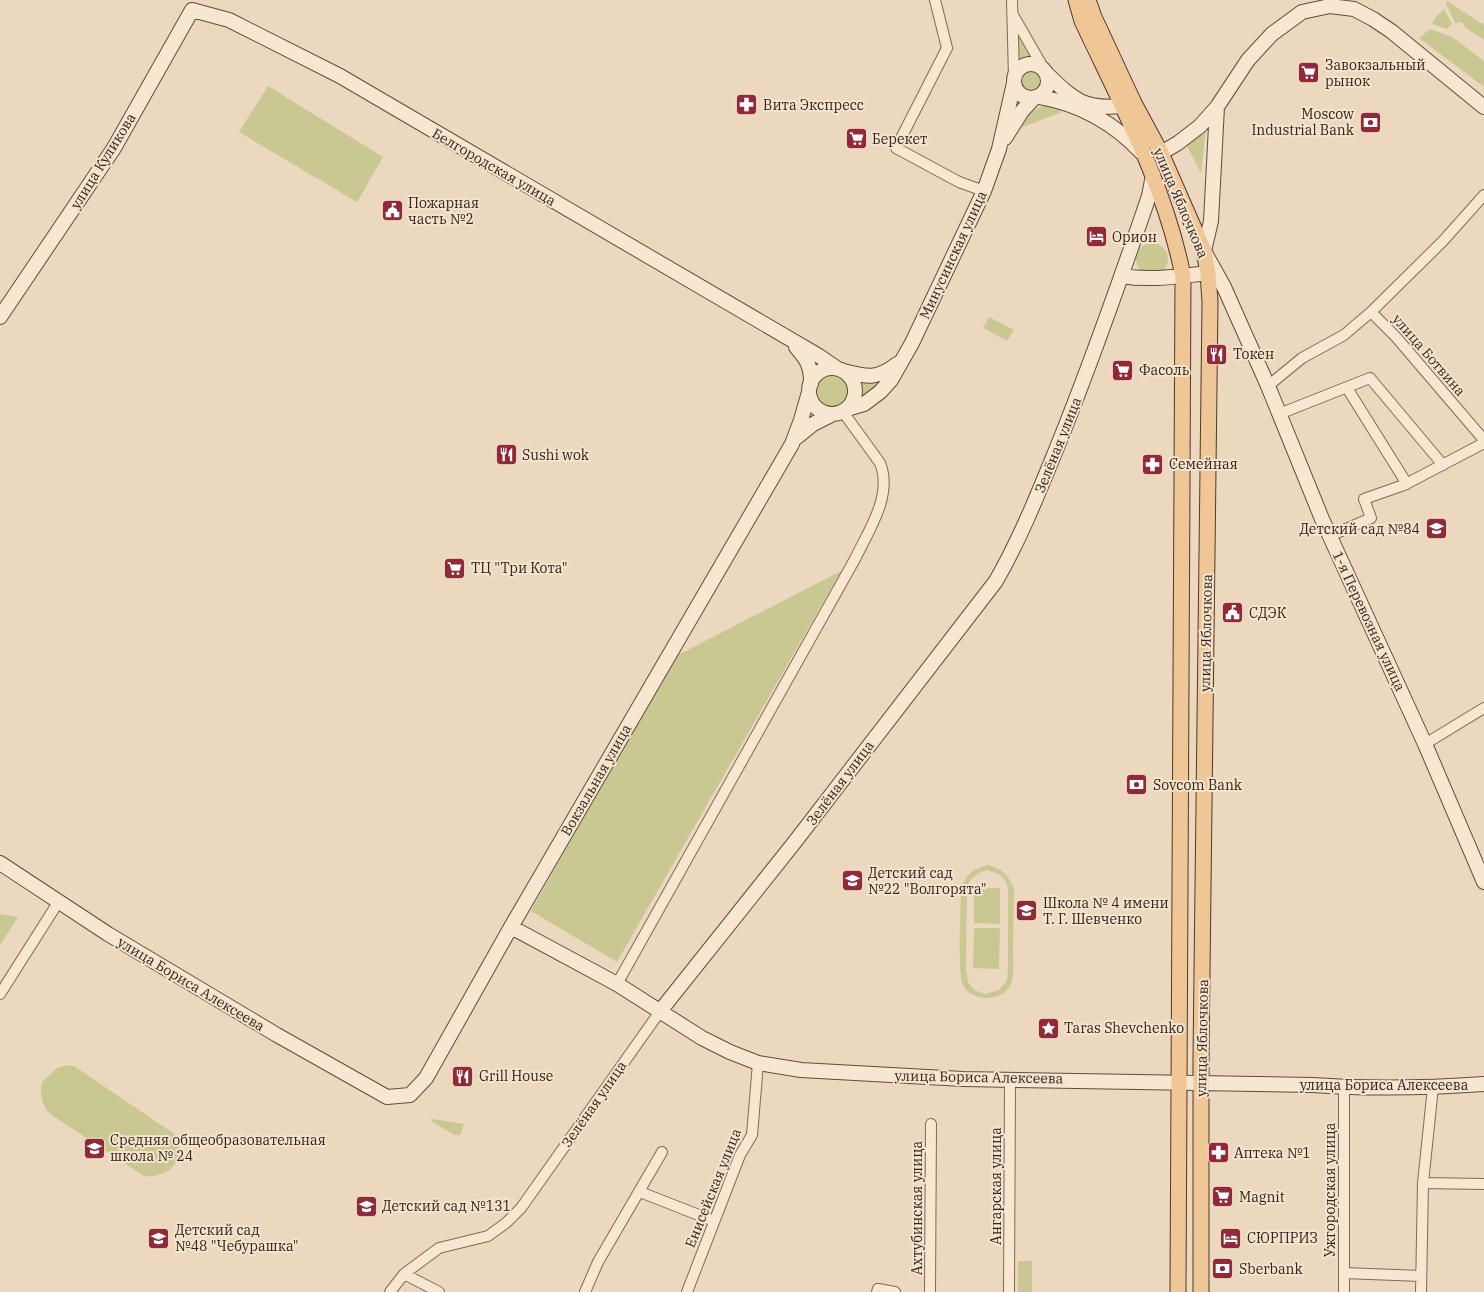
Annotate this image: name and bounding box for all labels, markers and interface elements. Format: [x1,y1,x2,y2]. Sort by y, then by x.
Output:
place label: Завокзальный рынок [1325,56,1426,90]
supermarket icon: Завокзальный рынок [1297,61,1321,85]
pharmacy icon: Вита Экспресс [735,93,759,117]
place label: Вита Экспресс [763,96,864,114]
place label: Moscow Industrial Bank [1252,105,1355,139]
street label: улица Куликова [66,109,140,212]
bank icon: Moscow Industrial Bank [1358,110,1382,134]
street label: Белгородская улица [429,124,559,210]
supermarket icon: Берекет [844,127,868,151]
place label: Берекет [872,130,927,148]
street label: улица Яблочкова [1150,145,1212,261]
street label: Минусинская улица [915,188,991,322]
place label: Пожарная часть №2 [408,194,479,228]
public building icon: Пожарная часть №2 [380,199,404,223]
hotel icon: Орион [1084,225,1108,249]
place label: Орион [1112,228,1157,246]
street label: улица Ботвина [1389,310,1470,400]
restaurant icon: Токен [1205,342,1229,366]
place label: Токен [1233,345,1274,363]
supermarket icon: Фасоль [1111,358,1135,382]
place label: Фасоль [1139,361,1190,379]
street label: Зелёная улица [1031,394,1086,495]
restaurant icon: Sushi wok [494,443,518,467]
place label: Sushi wok [522,446,590,464]
pharmacy icon: Семейная [1141,452,1165,476]
place label: Семейная [1169,455,1238,473]
school or university icon: Детский сад №84 [1424,517,1448,541]
place label: Детский сад №84 [1299,520,1420,538]
street label: 1-я Перевозная улица [1329,548,1410,694]
supermarket icon: ТЦ "Три Кота" [443,556,467,580]
place label: ТЦ "Три Кота" [471,559,568,577]
street label: улица Яблочкова [1196,573,1216,692]
public building icon: СДЭК [1221,601,1245,625]
place label: СДЭК [1249,604,1287,622]
street label: Вокзальная улица [557,721,635,839]
street label: Зелёная улица [802,737,878,829]
bank icon: Sovcom Bank [1125,773,1149,797]
place label: Sovcom Bank [1153,776,1243,794]
place label: Детский сад №22 "Волгорята" [868,864,987,898]
school or university icon: Детский сад №22 "Волгорята" [840,869,864,893]
place label: Школа № 4 имени Т. Г. Шевченко [1043,894,1169,928]
school or university icon: Школа № 4 имени Т. Г. Шевченко [1015,899,1039,923]
street label: улица Бориса Алексеева [114,933,268,1035]
street label: улица Яблочкова [1192,978,1212,1097]
place icon: Taras Shevchenko [1036,1016,1060,1040]
place label: Taras Shevchenko [1064,1019,1184,1037]
street label: Зелёная улица [557,1057,631,1151]
restaurant icon: Grill House [451,1064,475,1088]
place label: Grill House [479,1067,553,1085]
street label: улица Бориса Алексеева [895,1067,1064,1087]
street label: улица Бориса Алексеева [1300,1076,1469,1094]
street label: Ужгородская улица [1321,1122,1339,1257]
street label: Енисейская улица [681,1125,745,1250]
street label: Ангарская улица [987,1127,1005,1245]
place label: Средняя общеобразовательная школа № 24 [110,1131,326,1165]
school or university icon: Средняя общеобразовательная школа № 24 [82,1136,106,1160]
street label: Ахтубинская улица [908,1141,926,1275]
pharmacy icon: Аптека №1 [1206,1141,1230,1165]
place label: Аптека №1 [1234,1144,1311,1162]
supermarket icon: Magnit [1211,1185,1235,1209]
place label: Magnit [1239,1188,1285,1206]
school or university icon: Детский сад №131 [354,1194,378,1218]
place label: Детский сад №131 [382,1197,511,1215]
place label: Детский сад №48 "Чебурашка" [175,1221,299,1255]
school or university icon: Детский сад №48 "Чебурашка" [147,1226,171,1250]
hotel icon: СЮРПРИЗ [1219,1226,1243,1250]
place label: СЮРПРИЗ [1247,1229,1318,1247]
bank icon: Sberbank [1211,1257,1235,1281]
place label: Sberbank [1239,1260,1304,1278]

